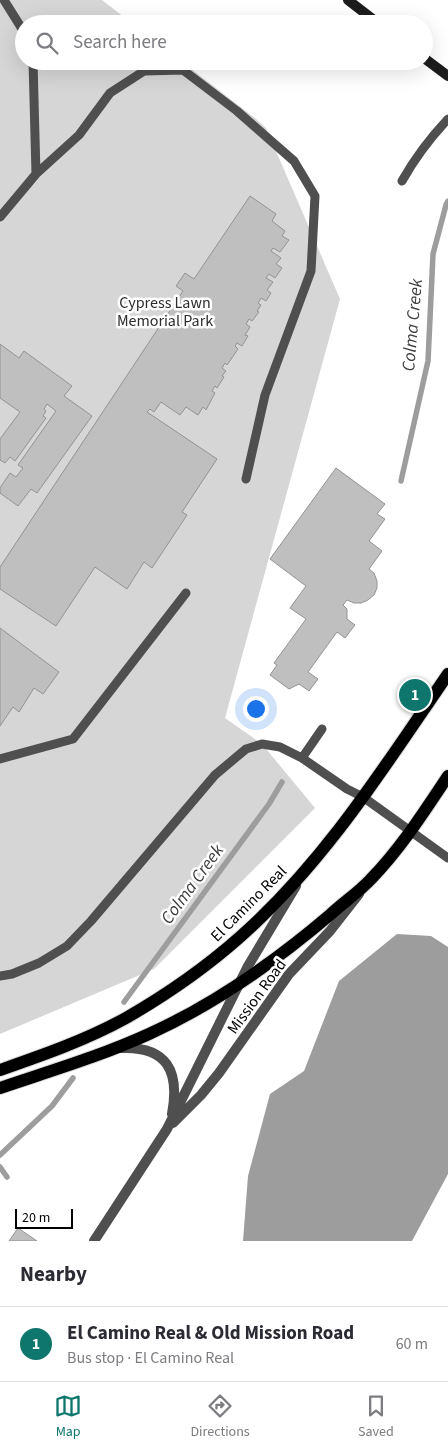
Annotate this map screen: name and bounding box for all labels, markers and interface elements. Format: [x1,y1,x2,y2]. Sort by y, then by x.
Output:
search box [15,15,433,70]
icon: search [33,29,61,57]
text: Search here [73,29,167,56]
water label: Colma Creek [396,277,429,372]
park label: Cypress Lawn Memorial Park [117,292,213,332]
pin: 1 [399,676,431,714]
your location [243,696,269,722]
water label: Colma Creek [155,839,230,929]
street label: El Camino Real [206,861,292,947]
street label: Mission Road [222,955,292,1039]
scale bar [15,1206,72,1229]
text: 20 m [22,1208,50,1228]
text: Nearby [20,1259,87,1289]
text: El Camino Real & Old Mission Road [67,1320,354,1347]
text: 1 [32,1333,40,1355]
text: 60 m [396,1333,428,1355]
text: Bus stop · El Camino Real [67,1347,234,1369]
tab: Map [54,1392,82,1442]
tab: Directions [190,1392,250,1442]
tab: Saved [358,1392,394,1442]

